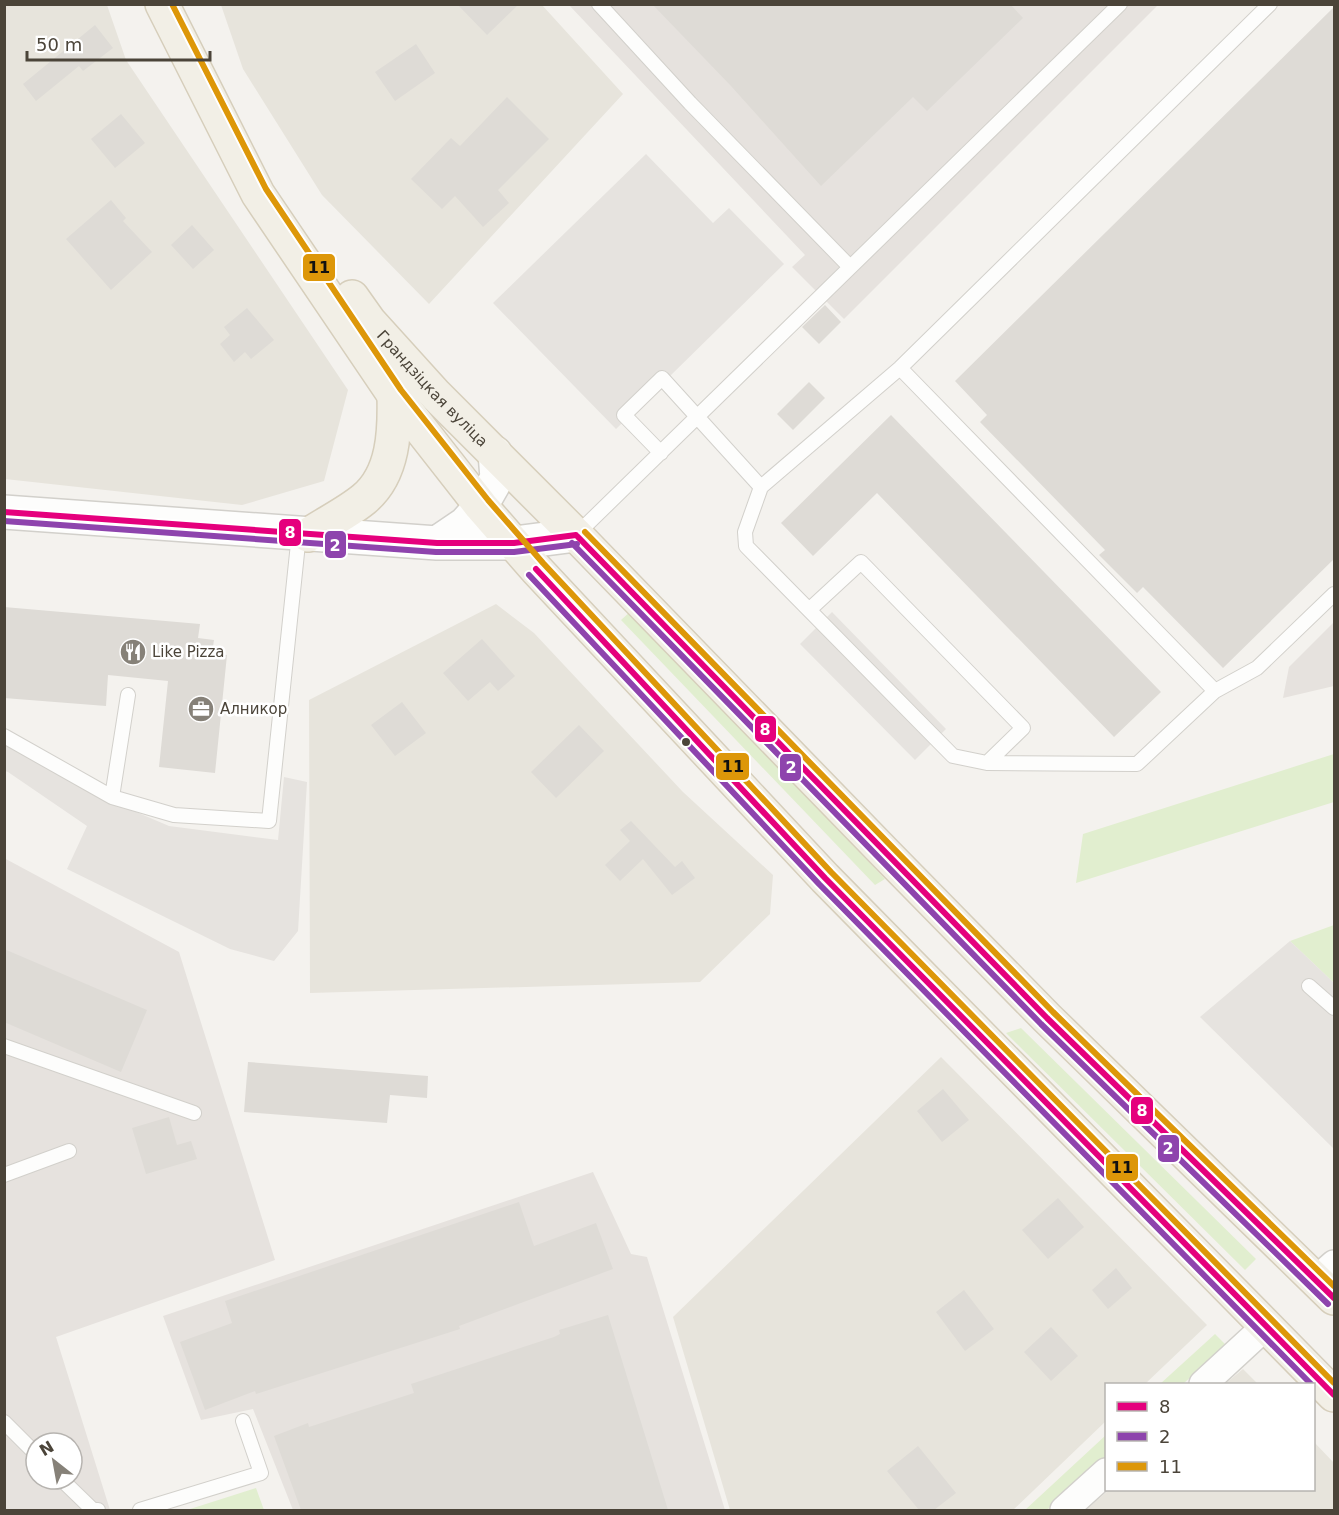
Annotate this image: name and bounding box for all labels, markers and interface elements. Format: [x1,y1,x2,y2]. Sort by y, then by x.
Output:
scale bar [27,24,210,62]
text: 50 m [36,34,82,55]
line badge: 11 [302,253,336,282]
text: 11 [308,258,330,277]
street label: Грандзіцкая вуліца [373,327,492,451]
line badge: 8 [278,518,302,547]
text: 8 [284,523,296,542]
line badge: 2 [324,530,347,559]
text: 2 [329,536,341,555]
restaurant icon: Like Pizza [118,637,148,667]
place label: Like Pizza [152,643,225,661]
office icon: Алникор [186,694,216,724]
place label: Алникор [220,700,287,718]
line badge: 8 [754,715,777,743]
text: 8 [759,720,771,739]
unlabelled marker [680,736,692,748]
line badge: 11 [715,752,750,781]
line badge: 2 [779,753,802,782]
text: 11 [722,757,744,776]
text: 2 [785,758,797,777]
line badge: 8 [1130,1096,1154,1125]
text: 8 [1136,1101,1148,1120]
line badge: 2 [1157,1134,1180,1163]
text: 2 [1162,1139,1174,1158]
line badge: 11 [1105,1153,1139,1182]
text: 11 [1111,1158,1133,1177]
legend [1105,1383,1315,1491]
text: 8 [1159,1396,1170,1417]
text: 2 [1159,1426,1170,1447]
north arrow [24,1431,84,1491]
text: N [36,1437,57,1460]
text: 11 [1159,1456,1182,1477]

